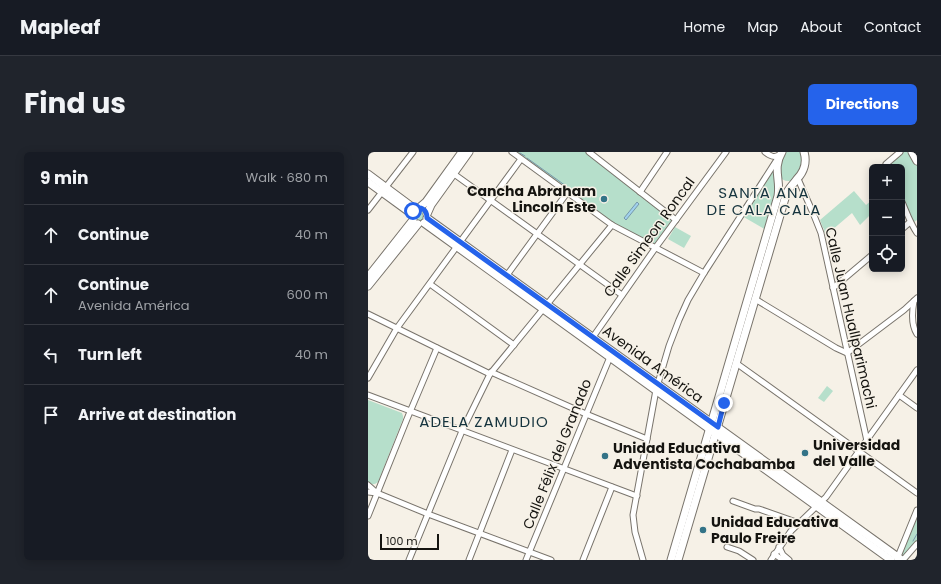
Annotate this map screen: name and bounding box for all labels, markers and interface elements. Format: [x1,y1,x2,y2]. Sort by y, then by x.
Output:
text: Mapleaf [20,14,100,41]
text: Home [683,17,725,37]
text: Map [747,17,778,37]
text: About [800,17,842,37]
text: Contact [864,17,921,37]
text: Find us [24,84,126,123]
button: Directions [808,84,917,125]
map controls [869,164,905,272]
button: + [869,164,905,200]
text: 9 min [40,166,89,190]
text: Walk · 680 m [245,168,328,187]
street label: Calle Simeon Roncal [599,173,699,301]
place label: Cancha Abraham Lincoln Este [467,181,596,217]
district label: SANTA ANA DE CALA CALA [707,182,821,220]
marker: Cancha Abraham Lincoln Este [599,194,609,204]
button: − [869,200,905,236]
route start [404,202,422,220]
icon: ahead [40,224,62,246]
text: Continue [78,224,149,245]
text: 40 m [295,225,328,244]
street label: Calle Juan Huallparimachi [820,225,882,411]
button: locate [869,236,905,272]
text: Continue [78,274,149,295]
icon: ahead [40,284,62,306]
text: 600 m [287,285,328,304]
text: Avenida América [78,296,190,315]
street label: Avenida América [598,321,708,407]
icon: left [40,344,62,366]
text: Turn left [78,344,142,365]
text: 40 m [295,345,328,364]
street label: Calle Félix del Granado [518,376,596,532]
route end [715,394,733,412]
icon: arrive [40,404,62,426]
text: Arrive at destination [78,404,236,425]
district label: ADELA ZAMUDIO [419,411,549,432]
place label: Universidad del Valle [813,435,900,471]
place label: Unidad Educativa Adventista Cochabamba [613,438,795,474]
marker: Universidad del Valle [800,448,810,458]
marker: Unidad Educativa Adventista Cochabamba [600,451,610,461]
place label: Unidad Educativa Paulo Freire [711,512,839,548]
marker: Unidad Educativa Paulo Freire [698,525,708,535]
scale bar [380,532,439,551]
text: 100 m [386,533,418,549]

